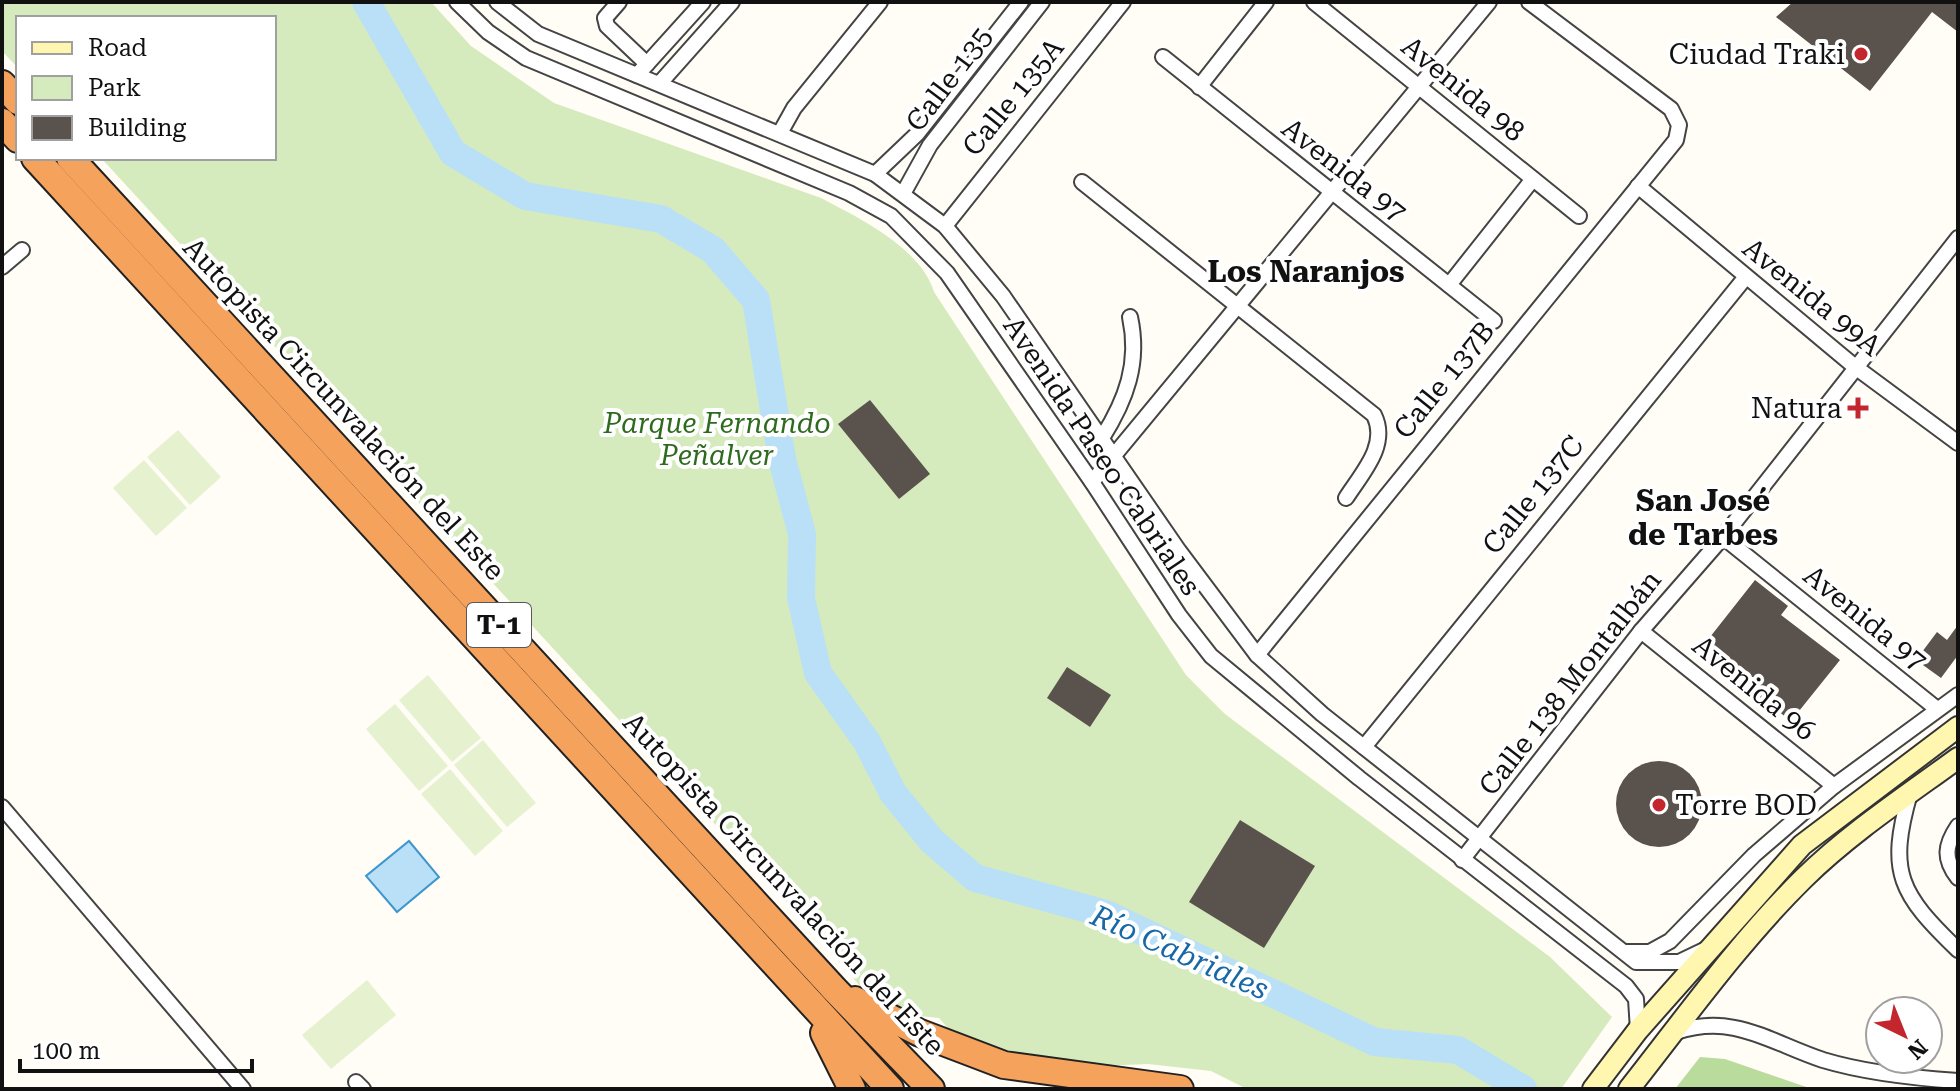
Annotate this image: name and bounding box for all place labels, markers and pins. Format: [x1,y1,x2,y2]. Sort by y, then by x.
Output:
place label: Ciudad Traki [1669,38,1845,71]
marker: Ciudad Traki [1852,45,1870,63]
place label: Natura [1751,392,1842,425]
marker: Natura [1849,399,1867,417]
place label: Torre BOD [1675,789,1817,822]
marker: Torre BOD [1650,796,1668,814]

